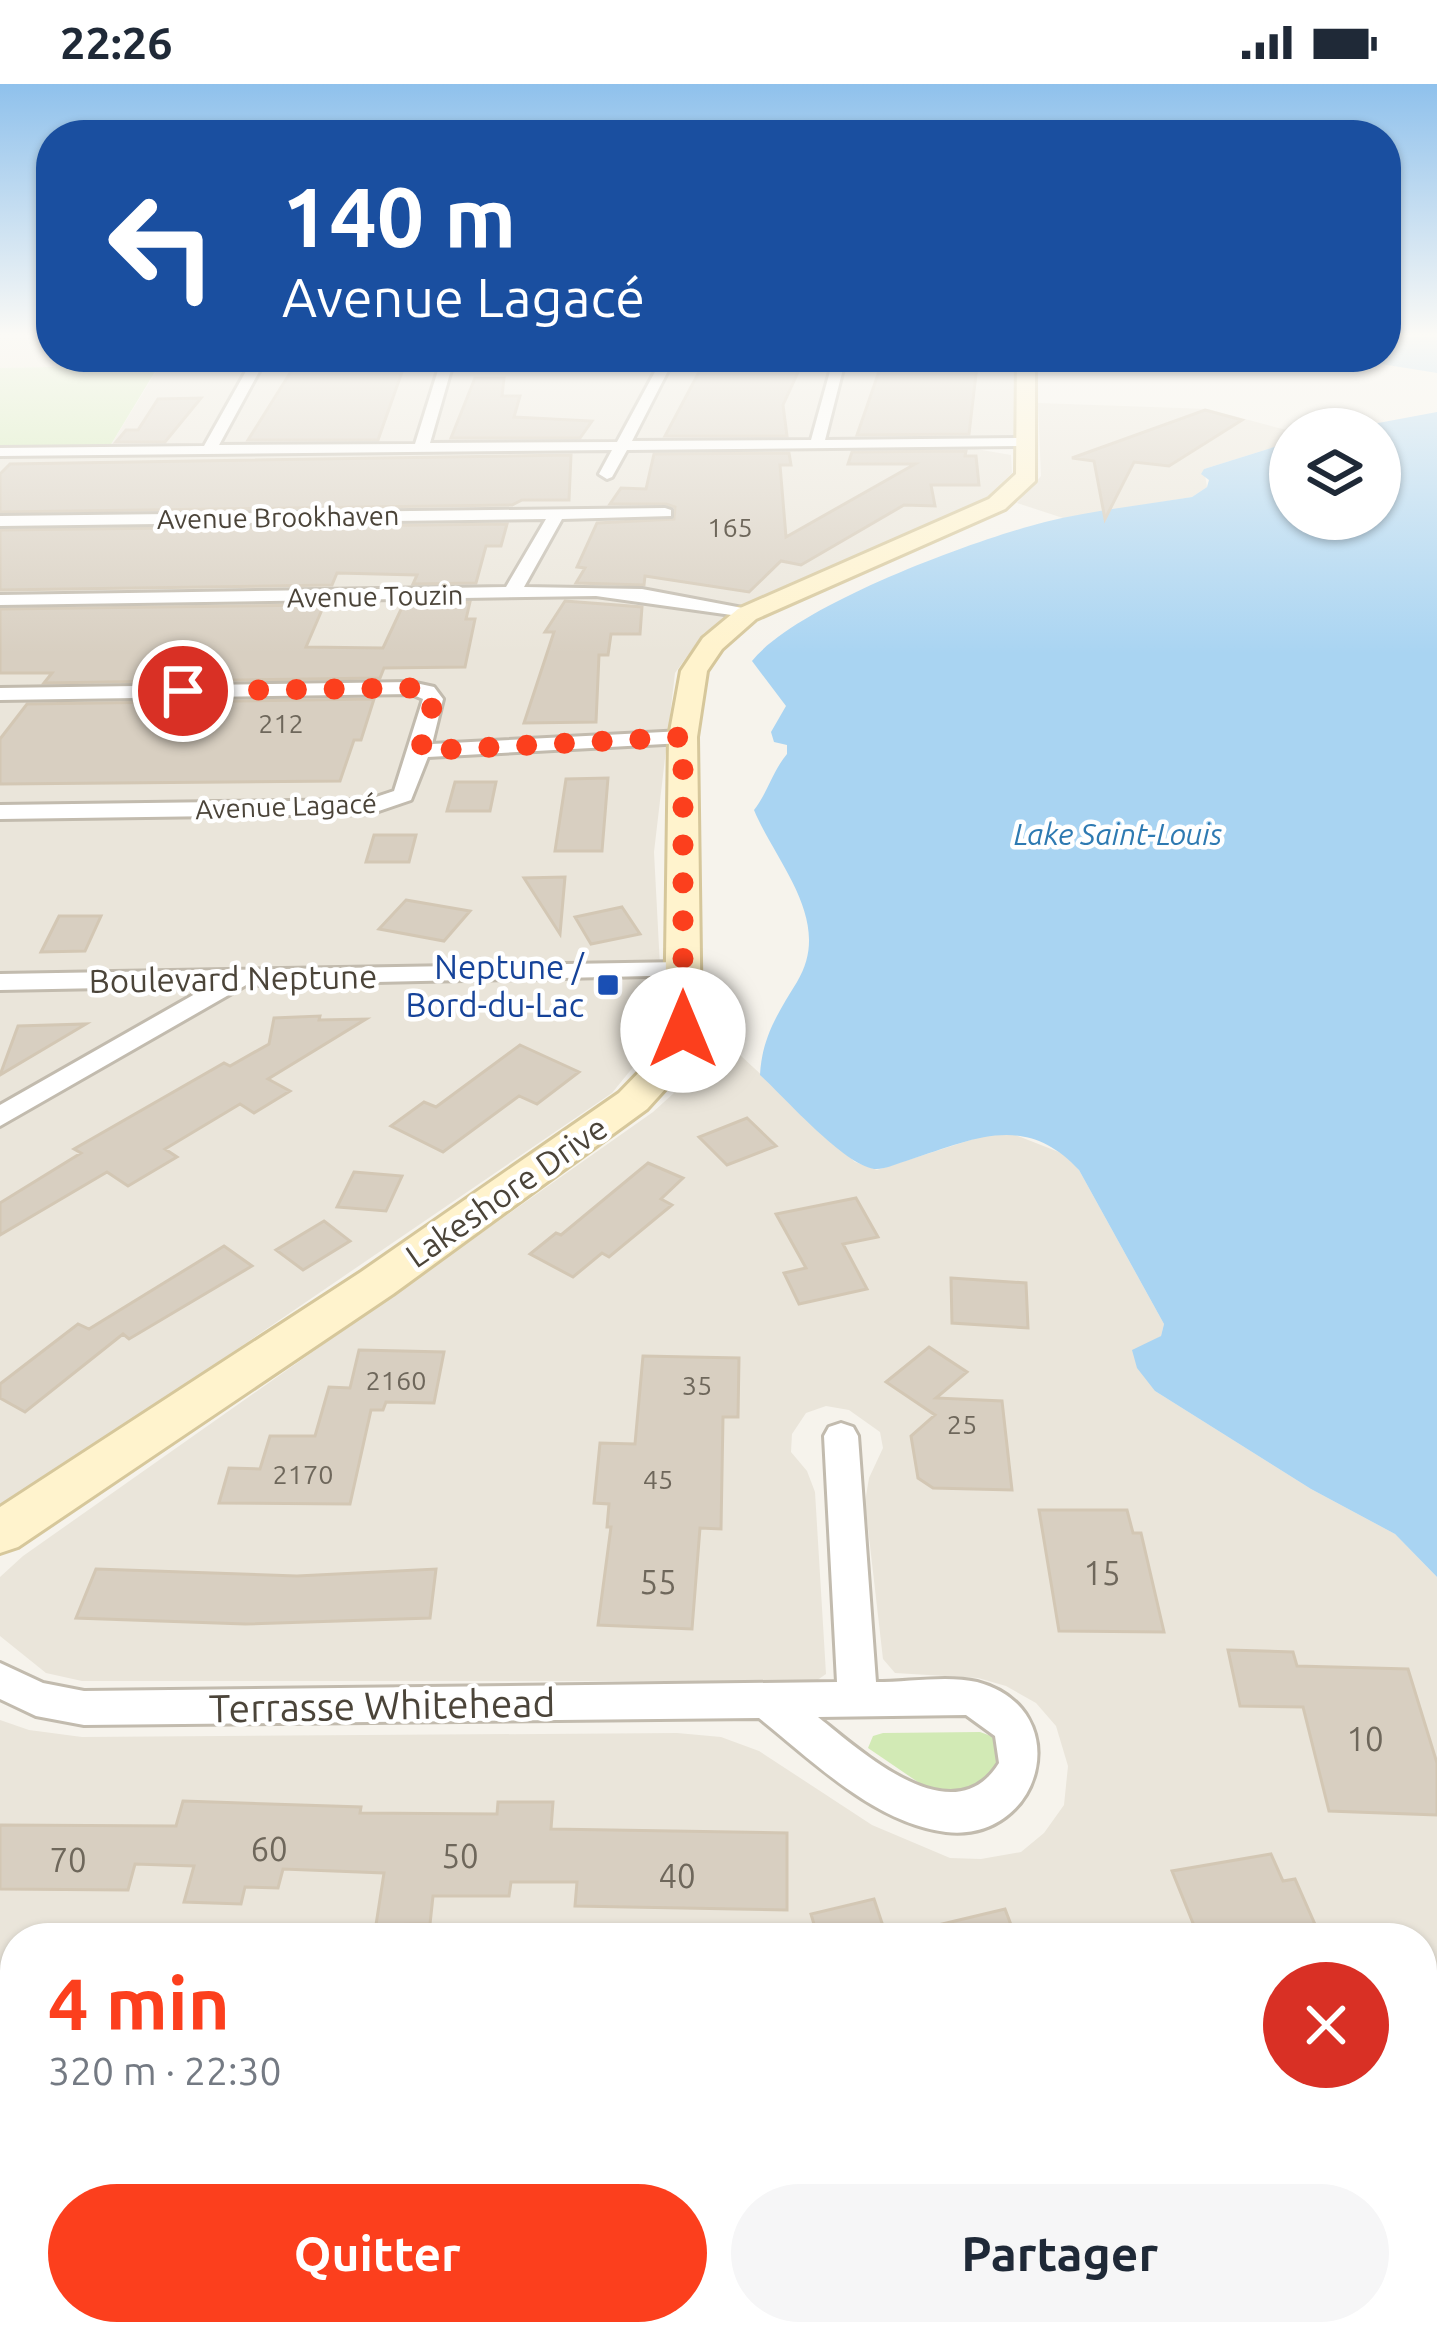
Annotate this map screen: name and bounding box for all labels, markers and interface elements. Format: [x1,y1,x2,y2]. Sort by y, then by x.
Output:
text: 22:26 [60,17,173,68]
icon: left [84,168,240,324]
text: 140 m [282,169,516,263]
text: Avenue Lagacé [282,267,645,327]
map controls [1269,408,1401,540]
button: layers [1269,408,1401,540]
street label: Avenue Brookhaven [157,500,399,534]
house number: 165 [707,512,753,542]
street label: Avenue Touzin [287,579,463,613]
pin [132,640,234,742]
icon: arrive [150,658,216,724]
house number: 212 [258,708,304,738]
street label: Avenue Lagacé [195,788,377,824]
water label: Lake Saint-Louis [1014,817,1223,851]
place label: Neptune / Bord-du-Lac [406,948,585,1023]
street label: Boulevard Neptune [89,957,377,999]
position arrow [620,967,746,1093]
marker: Neptune / Bord-du-Lac [595,972,621,998]
street label: Lakeshore Drive [398,1108,614,1274]
house number: 2160 [366,1365,426,1395]
house number: 35 [682,1370,712,1400]
house number: 25 [947,1409,977,1439]
house number: 2170 [273,1459,333,1489]
house number: 45 [643,1464,673,1494]
house number: 15 [1083,1554,1121,1591]
house number: 55 [639,1563,677,1600]
street label: Terrasse Whitehead [208,1680,556,1730]
house number: 10 [1346,1720,1384,1757]
house number: 60 [250,1830,288,1867]
house number: 50 [441,1837,479,1874]
house number: 70 [49,1841,87,1878]
house number: 40 [658,1857,696,1894]
button: close [1263,1962,1389,2088]
text: 4 min [48,1963,230,2044]
text: 320 m · 22:30 [48,2049,282,2092]
button: Quitter [48,2184,707,2322]
button: Partager [731,2184,1389,2322]

